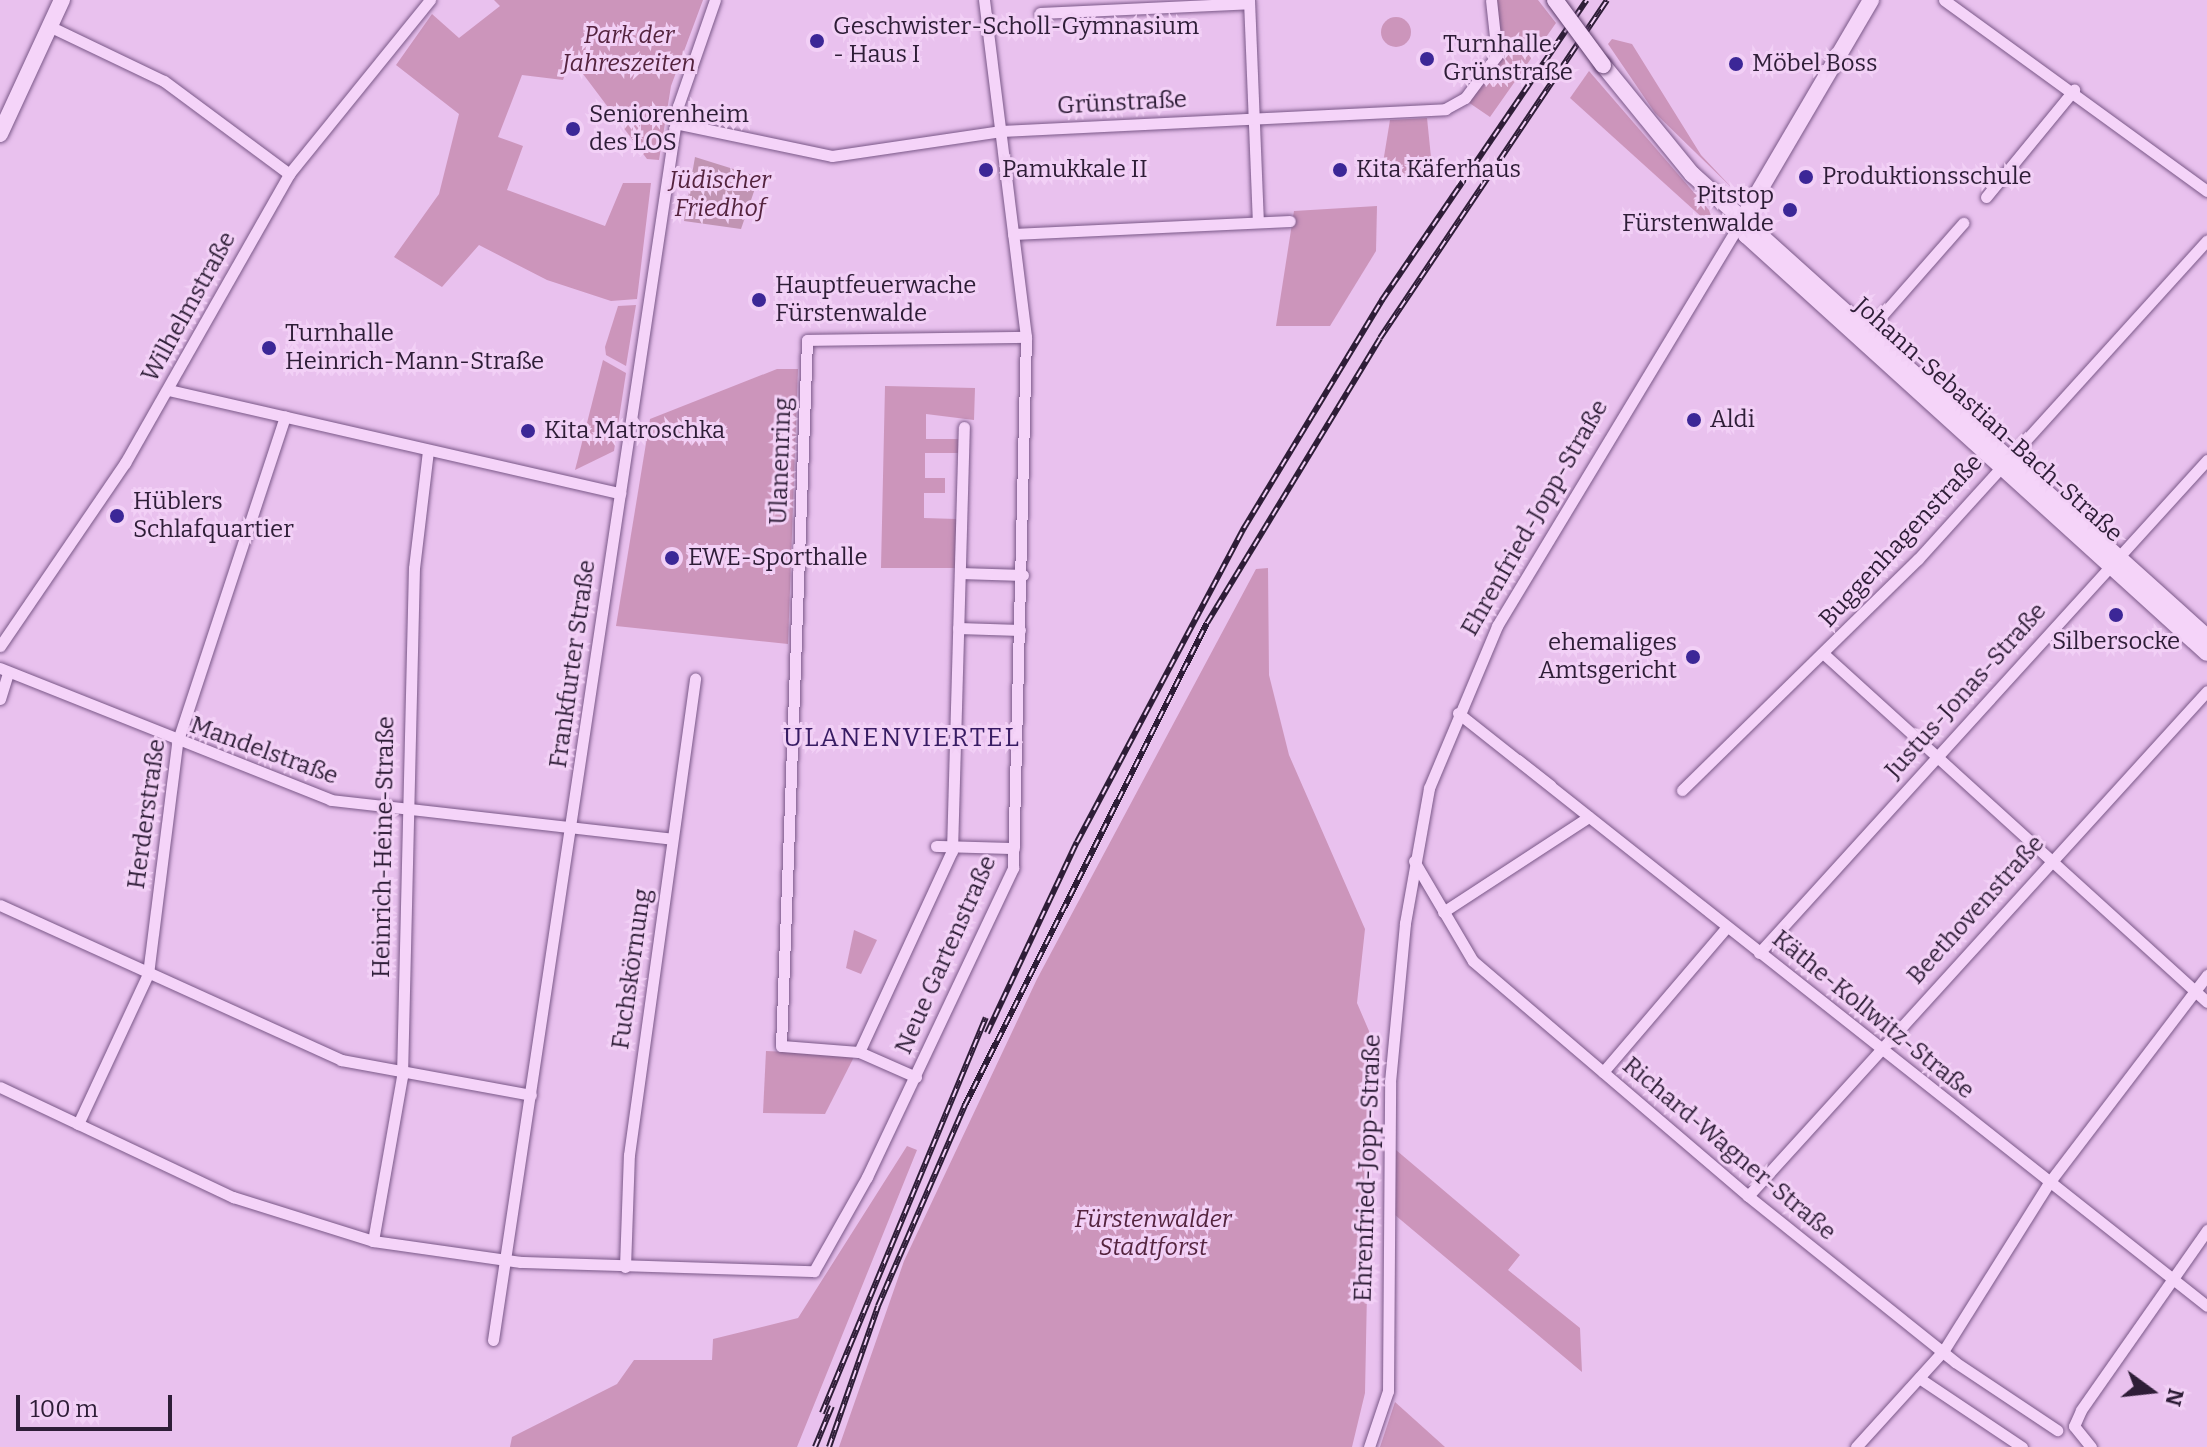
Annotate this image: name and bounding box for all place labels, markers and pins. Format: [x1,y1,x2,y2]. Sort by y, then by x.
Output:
place label: Geschwister-Scholl-Gymnasium - Haus I [833,13,1199,69]
place label: Turnhalle Grünstraße [1443,31,1573,87]
marker: Geschwister-Scholl-Gymnasium - Haus I [808,32,826,50]
marker: Turnhalle Grünstraße [1418,50,1436,68]
place label: Möbel Boss [1752,50,1877,78]
marker: Möbel Boss [1727,55,1745,73]
place label: Seniorenheim des LOS [589,101,749,157]
marker: Seniorenheim des LOS [564,120,582,138]
place label: Pamukkale II [1002,156,1148,184]
place label: Kita Käferhaus [1356,156,1521,184]
marker: Pamukkale II [977,161,995,179]
marker: Kita Käferhaus [1331,161,1349,179]
place label: Produktionsschule [1822,163,2032,191]
marker: Produktionsschule [1797,168,1815,186]
place label: Pitstop Fürstenwalde [1622,182,1774,238]
marker: Pitstop Fürstenwalde [1781,201,1799,219]
place label: Hauptfeuerwache Fürstenwalde [775,272,976,328]
marker: Hauptfeuerwache Fürstenwalde [750,291,768,309]
place label: Turnhalle Heinrich-Mann-Straße [285,320,544,376]
marker: Turnhalle Heinrich-Mann-Straße [260,339,278,357]
place label: Aldi [1710,406,1755,434]
marker: Aldi [1685,411,1703,429]
place label: Kita Matroschka [544,417,725,445]
marker: Kita Matroschka [519,422,537,440]
place label: Hüblers Schlafquartier [133,488,294,544]
marker: Hüblers Schlafquartier [108,507,126,525]
place label: EWE-Sporthalle [688,544,868,572]
marker: EWE-Sporthalle [663,549,681,567]
marker: Silbersocke [2107,606,2125,624]
place label: Silbersocke [2052,628,2180,656]
place label: ehemaliges Amtsgericht [1538,629,1677,685]
marker: ehemaliges Amtsgericht [1684,648,1702,666]

